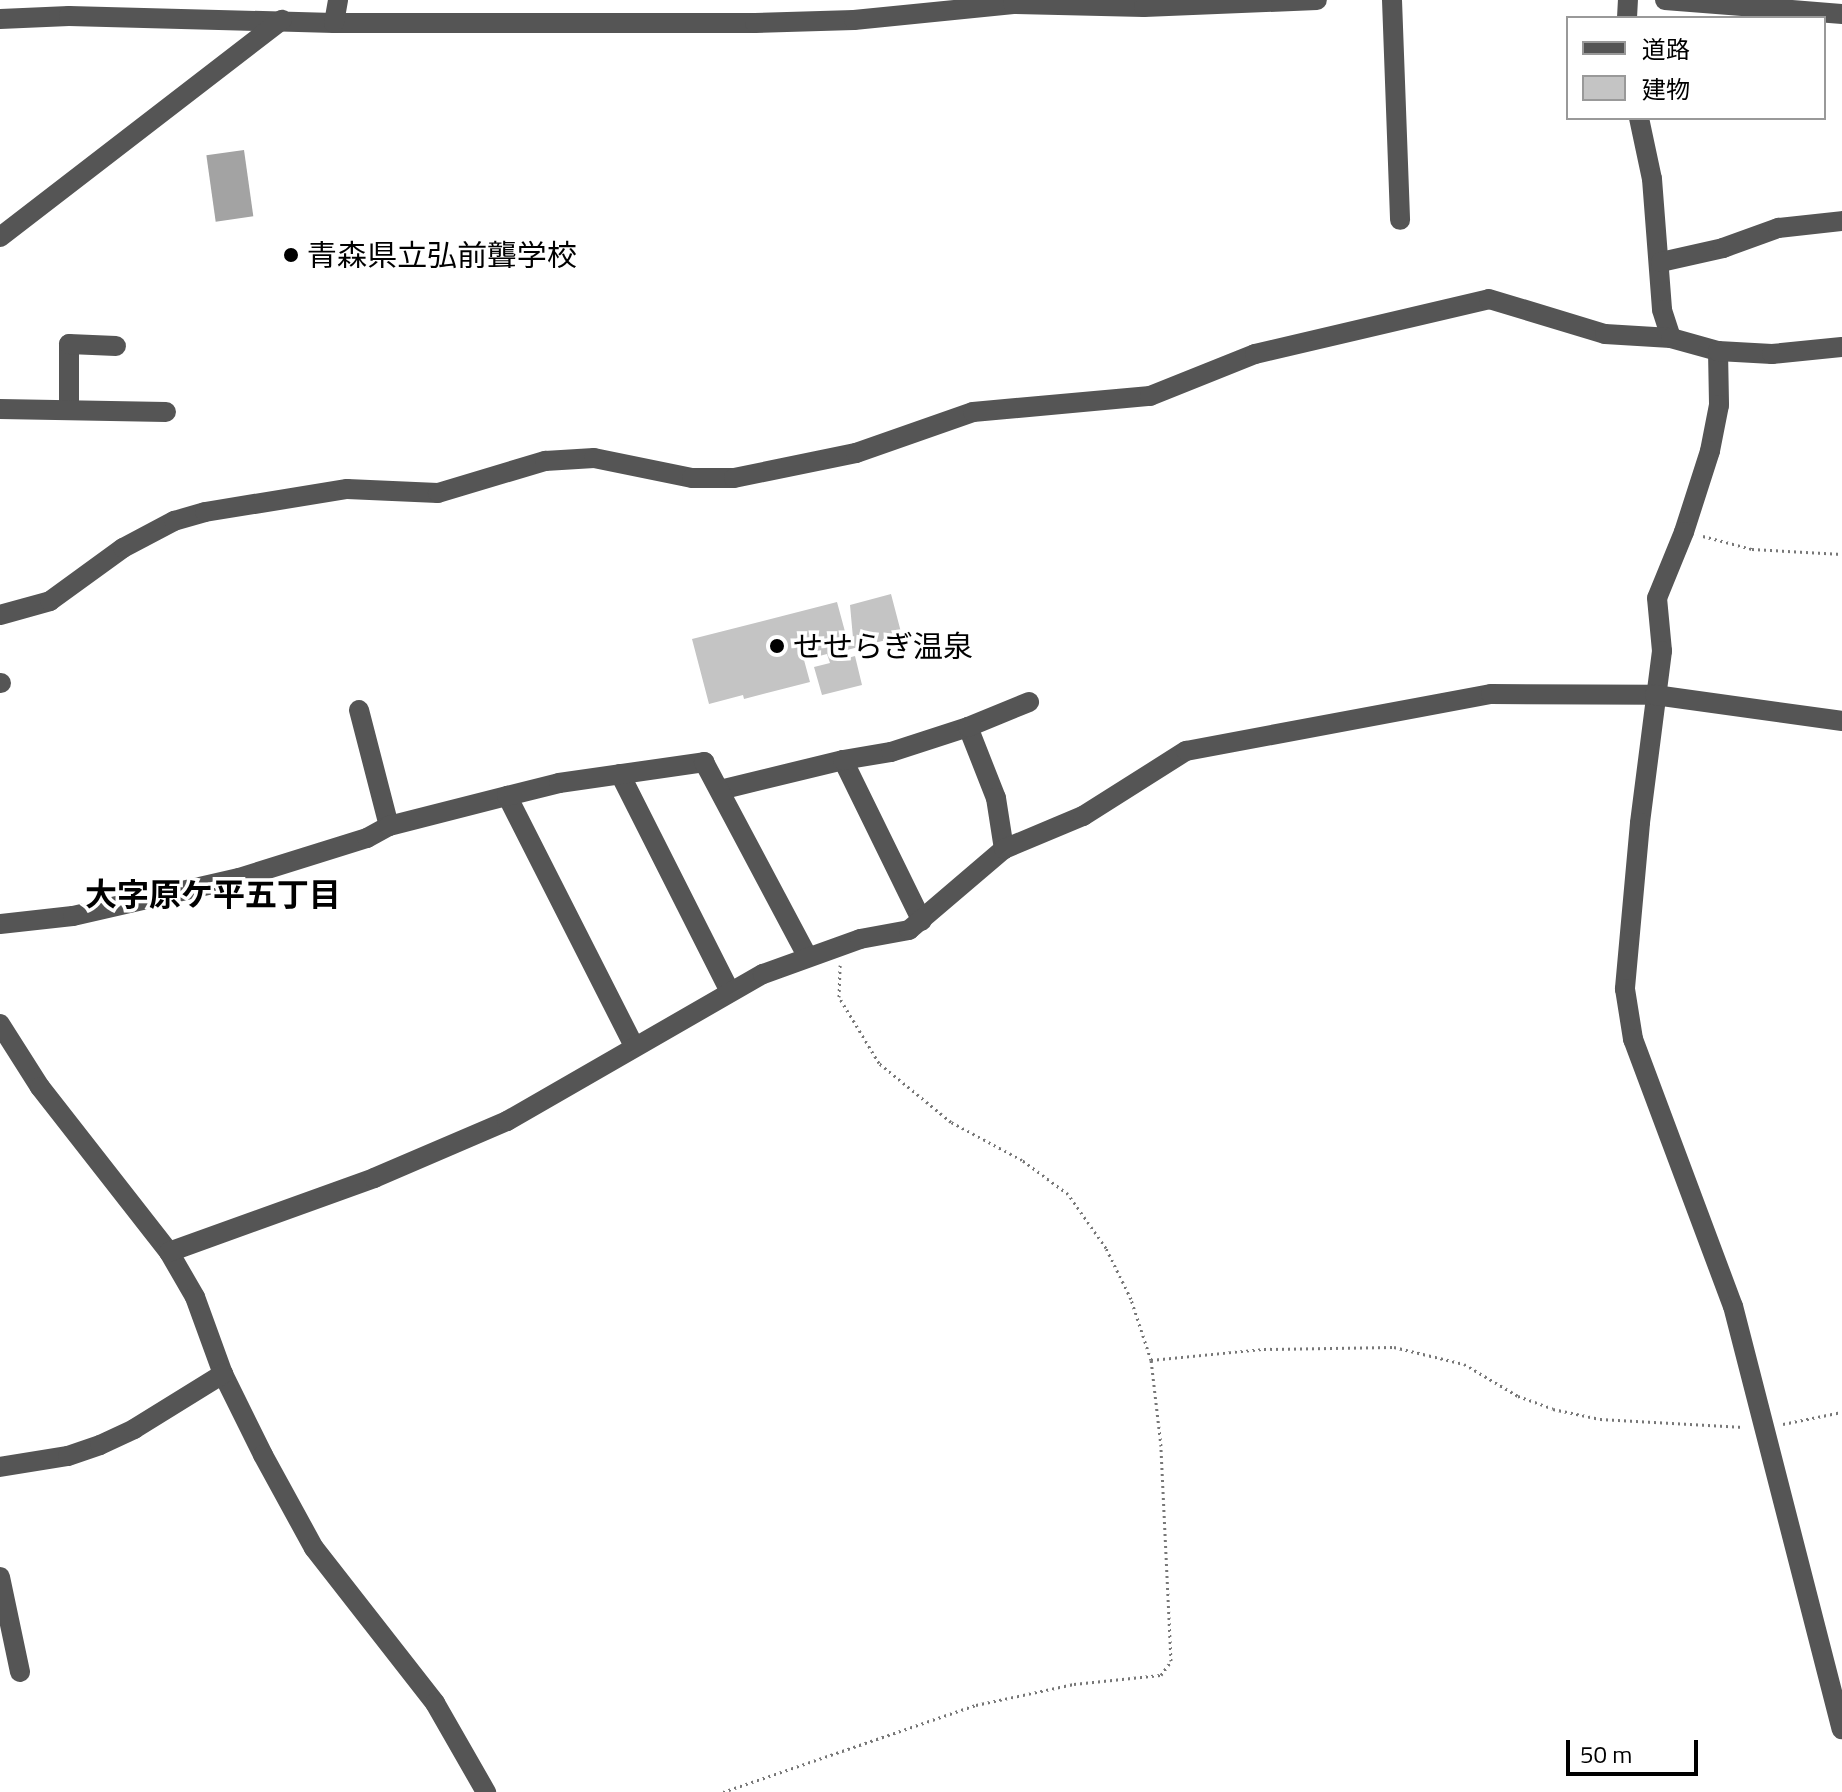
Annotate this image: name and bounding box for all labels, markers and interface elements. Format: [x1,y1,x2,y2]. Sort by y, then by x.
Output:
legend [1566,16,1826,120]
text: 道路 [1642,31,1690,67]
text: 建物 [1642,71,1690,107]
place label: 青森県立弘前聾学校 [307,237,577,273]
marker: 青森県立弘前聾学校 [282,246,300,264]
place label: せせらぎ温泉 [793,628,973,664]
marker: せせらぎ温泉 [768,637,786,655]
district label: 大字原ケ平五丁目 [85,875,341,913]
scale bar [1570,1724,1702,1774]
text: 50 m [1580,1736,1632,1772]

